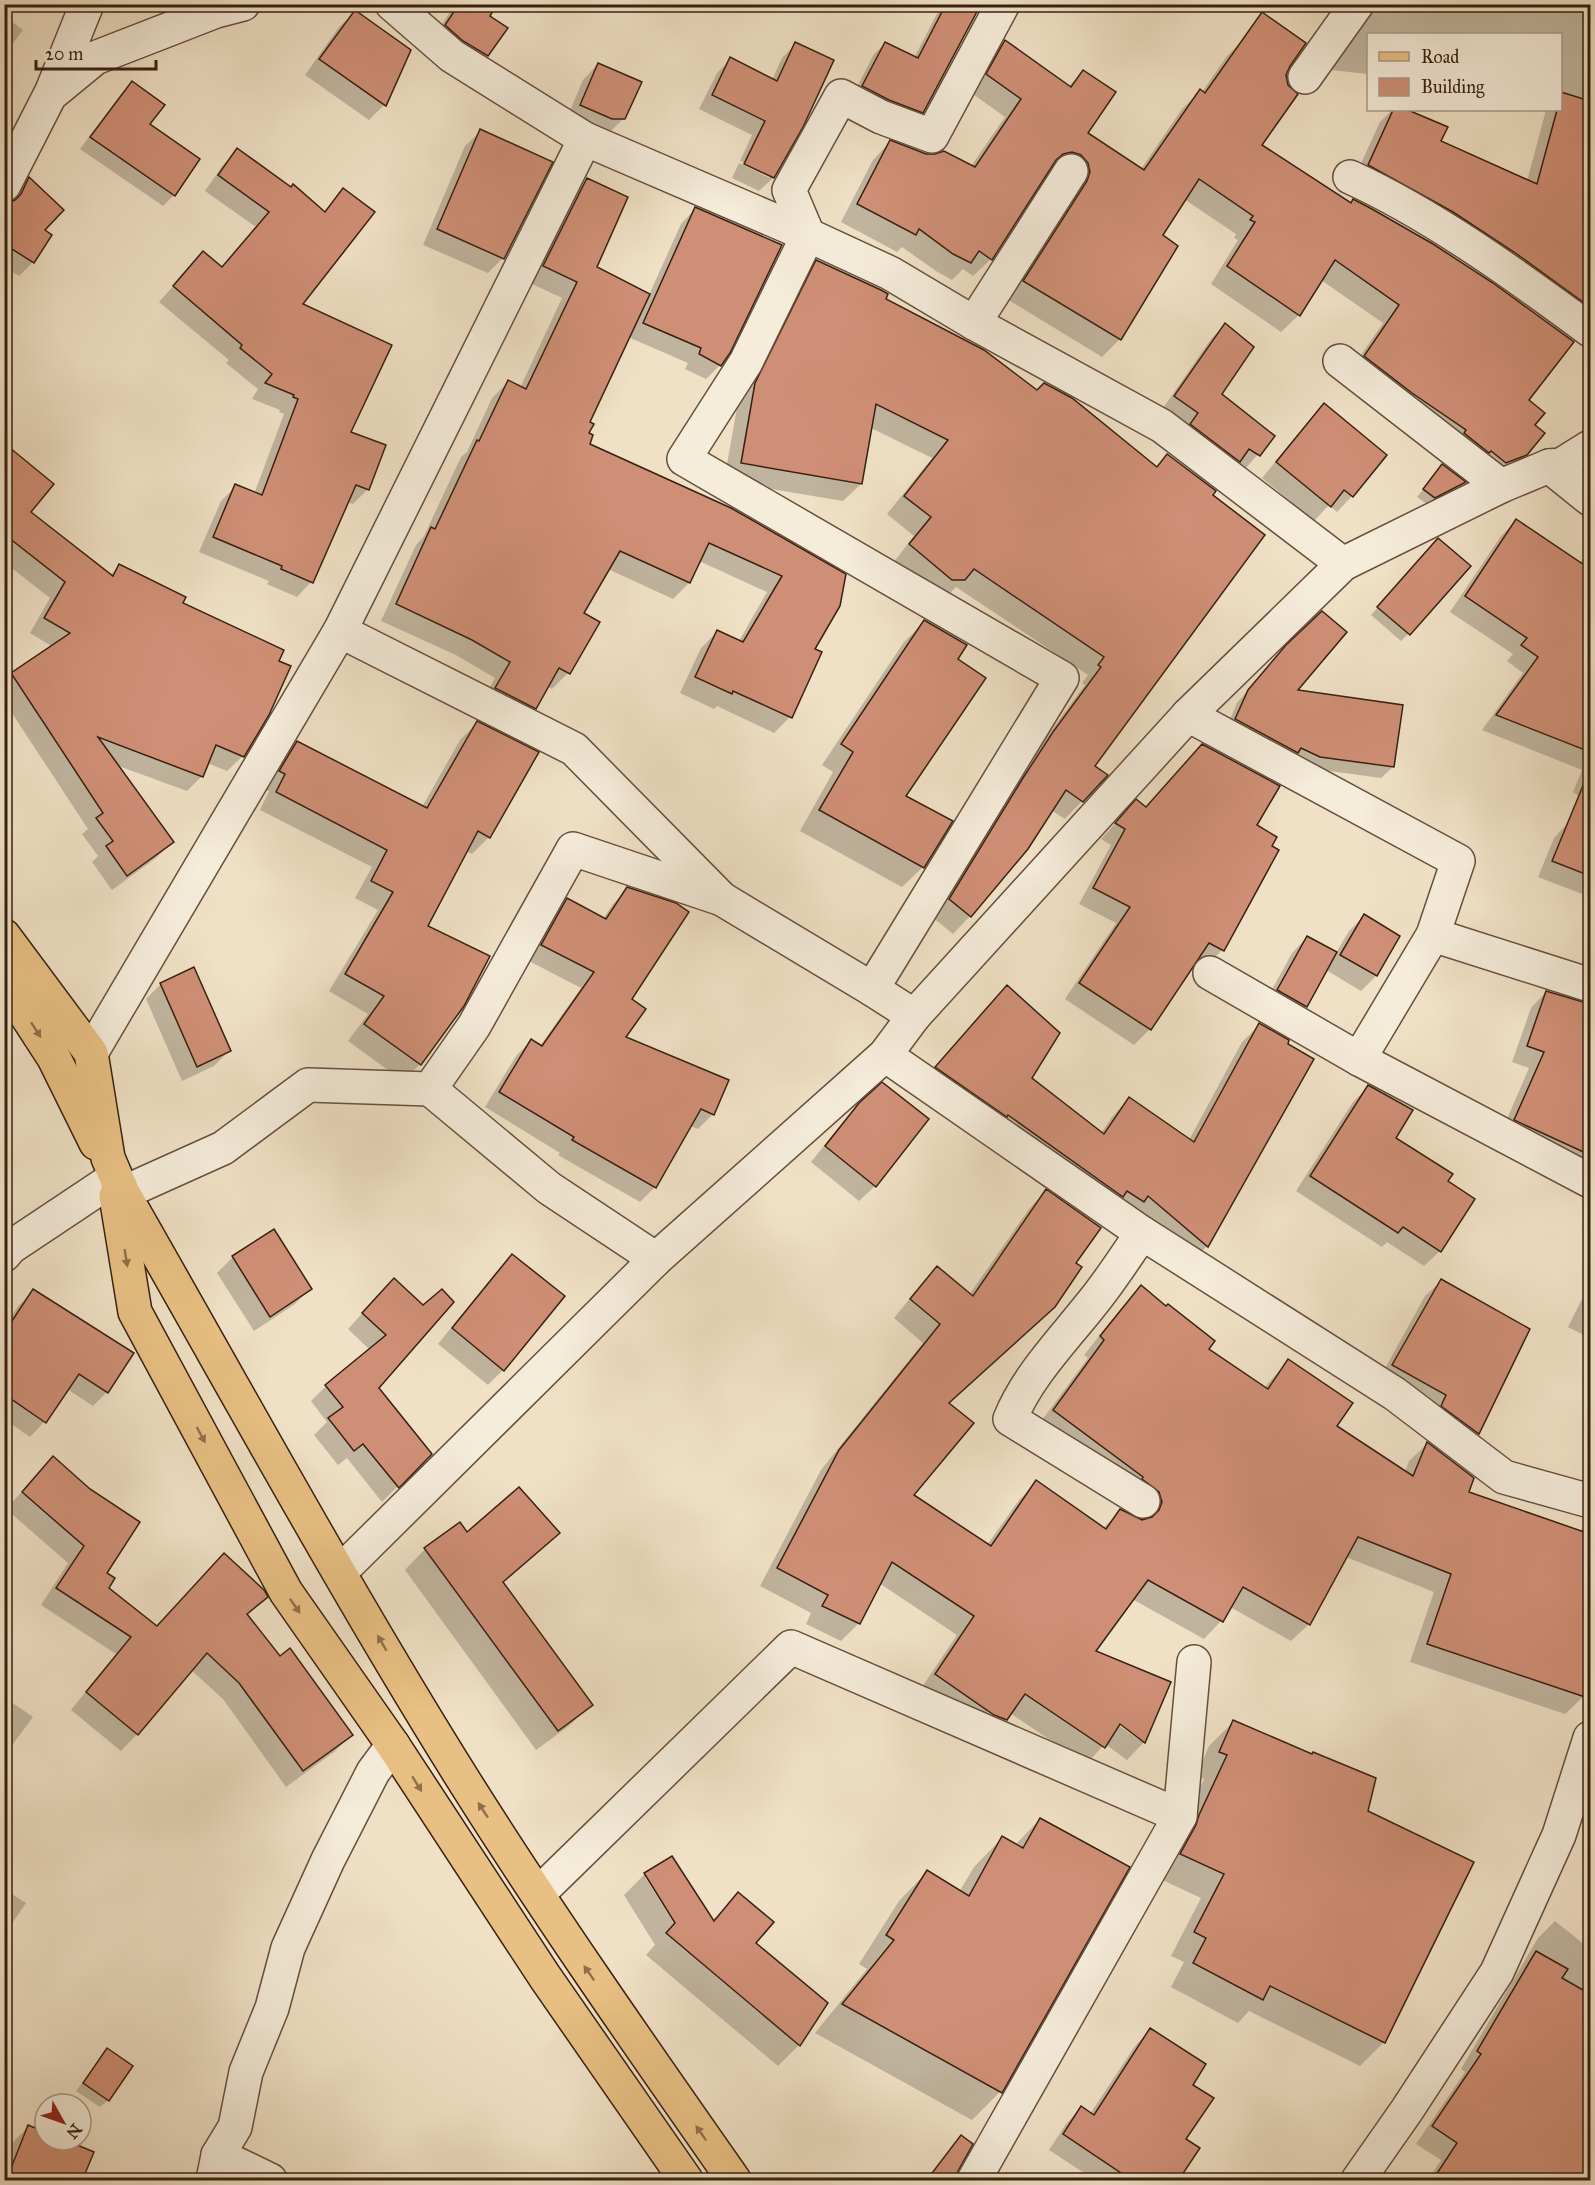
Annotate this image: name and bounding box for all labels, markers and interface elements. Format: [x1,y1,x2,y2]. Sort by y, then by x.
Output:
scale bar [36,33,156,71]
legend [1367,33,1562,111]
text: 20 m [45,43,83,65]
text: Road [1421,46,1459,68]
text: Building [1421,76,1485,99]
one-way arrow [30,1022,42,1038]
one-way arrow [122,1248,131,1267]
one-way arrow [196,1427,206,1444]
one-way arrow [289,1597,301,1613]
one-way arrow [376,1635,387,1651]
one-way arrow [412,1776,423,1792]
one-way arrow [477,1801,488,1818]
one-way arrow [583,1966,595,1982]
north arrow [33,2092,93,2152]
text: N [62,2120,86,2143]
one-way arrow [695,2125,707,2141]

